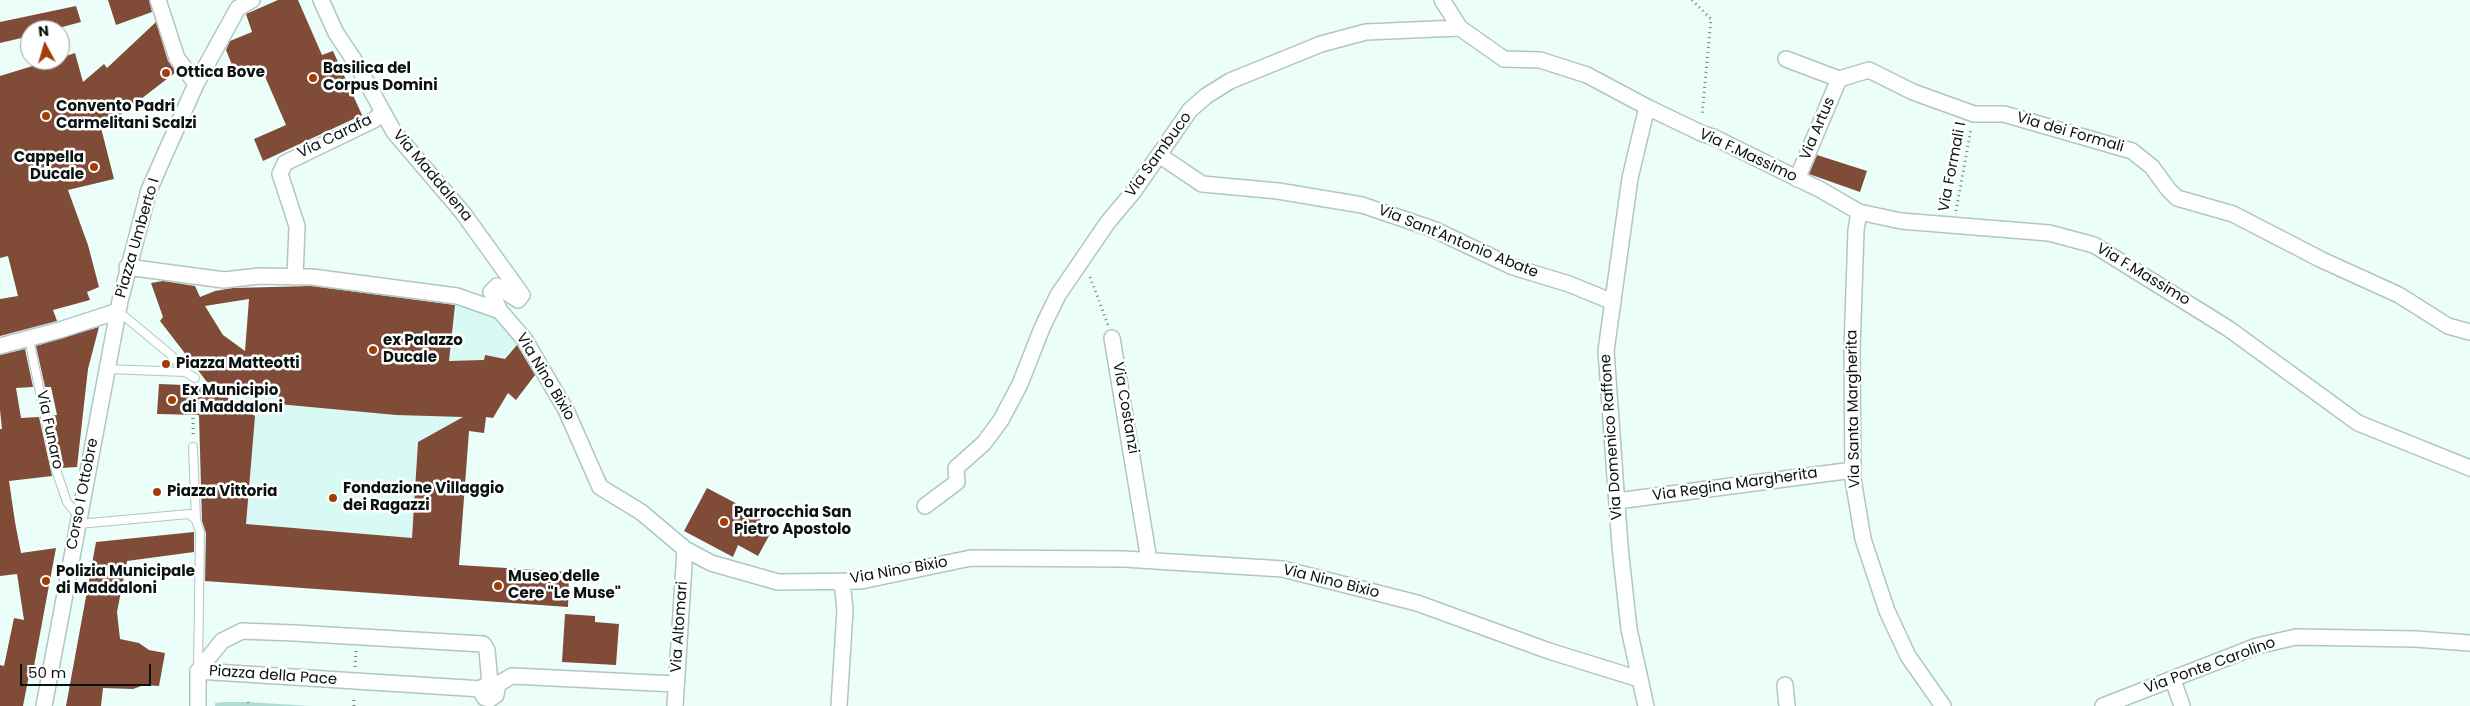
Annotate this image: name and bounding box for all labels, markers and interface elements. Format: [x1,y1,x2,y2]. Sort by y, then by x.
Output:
north arrow [20,20,70,70]
text: N [37,21,50,42]
place label: Basilica del Corpus Domini [323,60,438,95]
place label: Ottica Bove [176,64,265,82]
marker: Ottica Bove [160,67,172,79]
marker: Basilica del Corpus Domini [307,72,319,84]
street label: Via Artus [1797,95,1839,163]
place label: Convento Padri Carmelitani Scalzi [56,98,197,133]
street label: Via Sambuco [1122,109,1196,201]
street label: Via dei Formali [2014,109,2126,157]
marker: Convento Padri Carmelitani Scalzi [40,110,52,122]
street label: Via Carafa [295,111,375,163]
street label: Via Formali I [1935,120,1971,214]
street label: Via F.Massimo [1696,125,1800,187]
street label: Via Maddalena [388,126,476,226]
place label: Cappella Ducale [14,149,84,184]
marker: Cappella Ducale [88,161,100,173]
street label: Piazza Umberto I [112,176,164,300]
street label: Via Sant'Antonio Abate [1375,202,1541,282]
street label: Via F.Massimo [2093,240,2193,310]
street label: Via Nino Bixio [512,330,578,424]
street label: Via Santa Margherita [1844,330,1864,488]
place label: ex Palazzo Ducale [383,332,463,367]
marker: ex Palazzo Ducale [367,344,379,356]
street label: Via Domenico Raffone [1597,353,1627,521]
place label: Piazza Matteotti [176,355,300,373]
marker: Piazza Matteotti [160,358,172,370]
street label: Via Costanzi [1108,361,1142,455]
place label: Ex Municipio di Maddaloni [182,382,283,417]
street label: Via Funaro [32,389,66,471]
marker: Ex Municipio di Maddaloni [166,394,178,406]
street label: Corso I Ottobre [63,437,103,551]
street label: Via Regina Margherita [1651,464,1819,506]
place label: Fondazione Villaggio dei Ragazzi [343,480,504,515]
place label: Piazza Vittoria [167,483,277,501]
marker: Piazza Vittoria [151,486,163,498]
marker: Fondazione Villaggio dei Ragazzi [327,492,339,504]
place label: Parrocchia San Pietro Apostolo [734,504,852,539]
marker: Parrocchia San Pietro Apostolo [718,516,730,528]
street label: Via Nino Bixio [849,554,949,588]
street label: Via Nino Bixio [1281,561,1381,603]
place label: Polizia Municipale di Maddaloni [56,563,195,598]
place label: Museo delle Cere "Le Muse" [508,568,621,603]
marker: Polizia Municipale di Maddaloni [40,575,52,587]
marker: Museo delle Cere "Le Muse" [492,580,504,592]
street label: Via Altomari [668,581,692,673]
street label: Via Ponte Carolino [2142,634,2278,698]
scale bar [22,654,154,686]
text: 50 m [28,662,66,683]
street label: Piazza della Pace [208,663,338,689]

